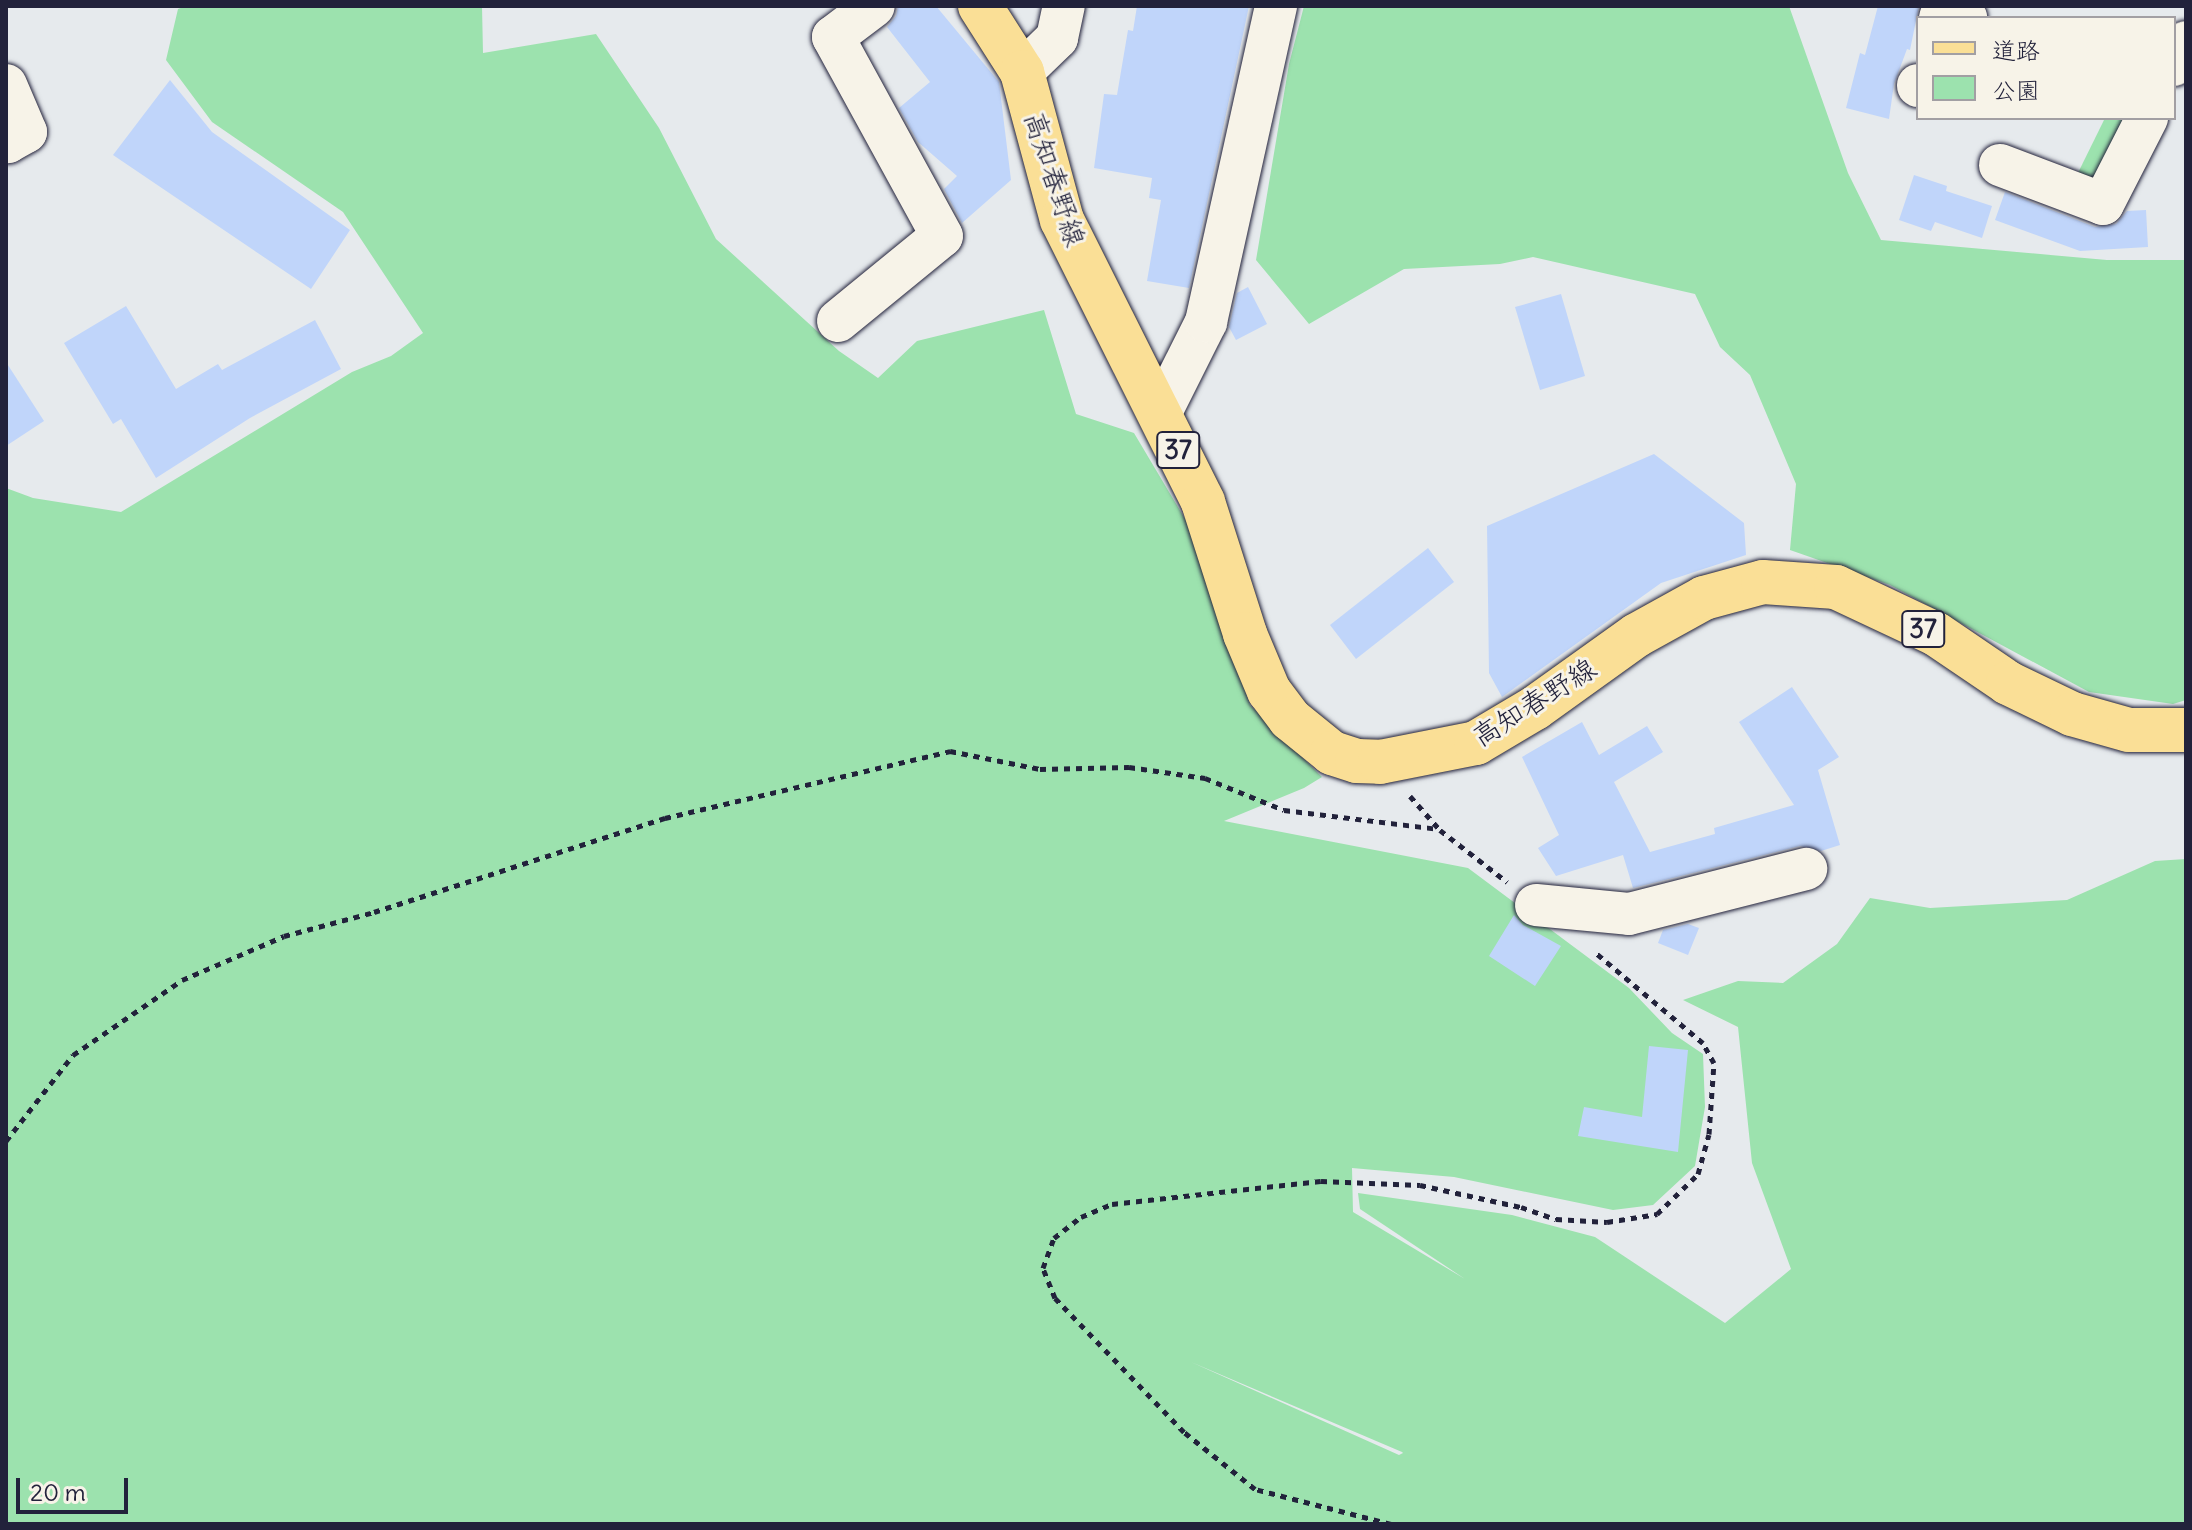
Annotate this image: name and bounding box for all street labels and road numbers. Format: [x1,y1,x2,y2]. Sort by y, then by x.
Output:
street label: 高知春野線 [1017,107,1093,251]
road number: 37 [1156,428,1200,472]
road number: 37 [1901,607,1945,651]
street label: 高知春野線 [1466,651,1602,753]

